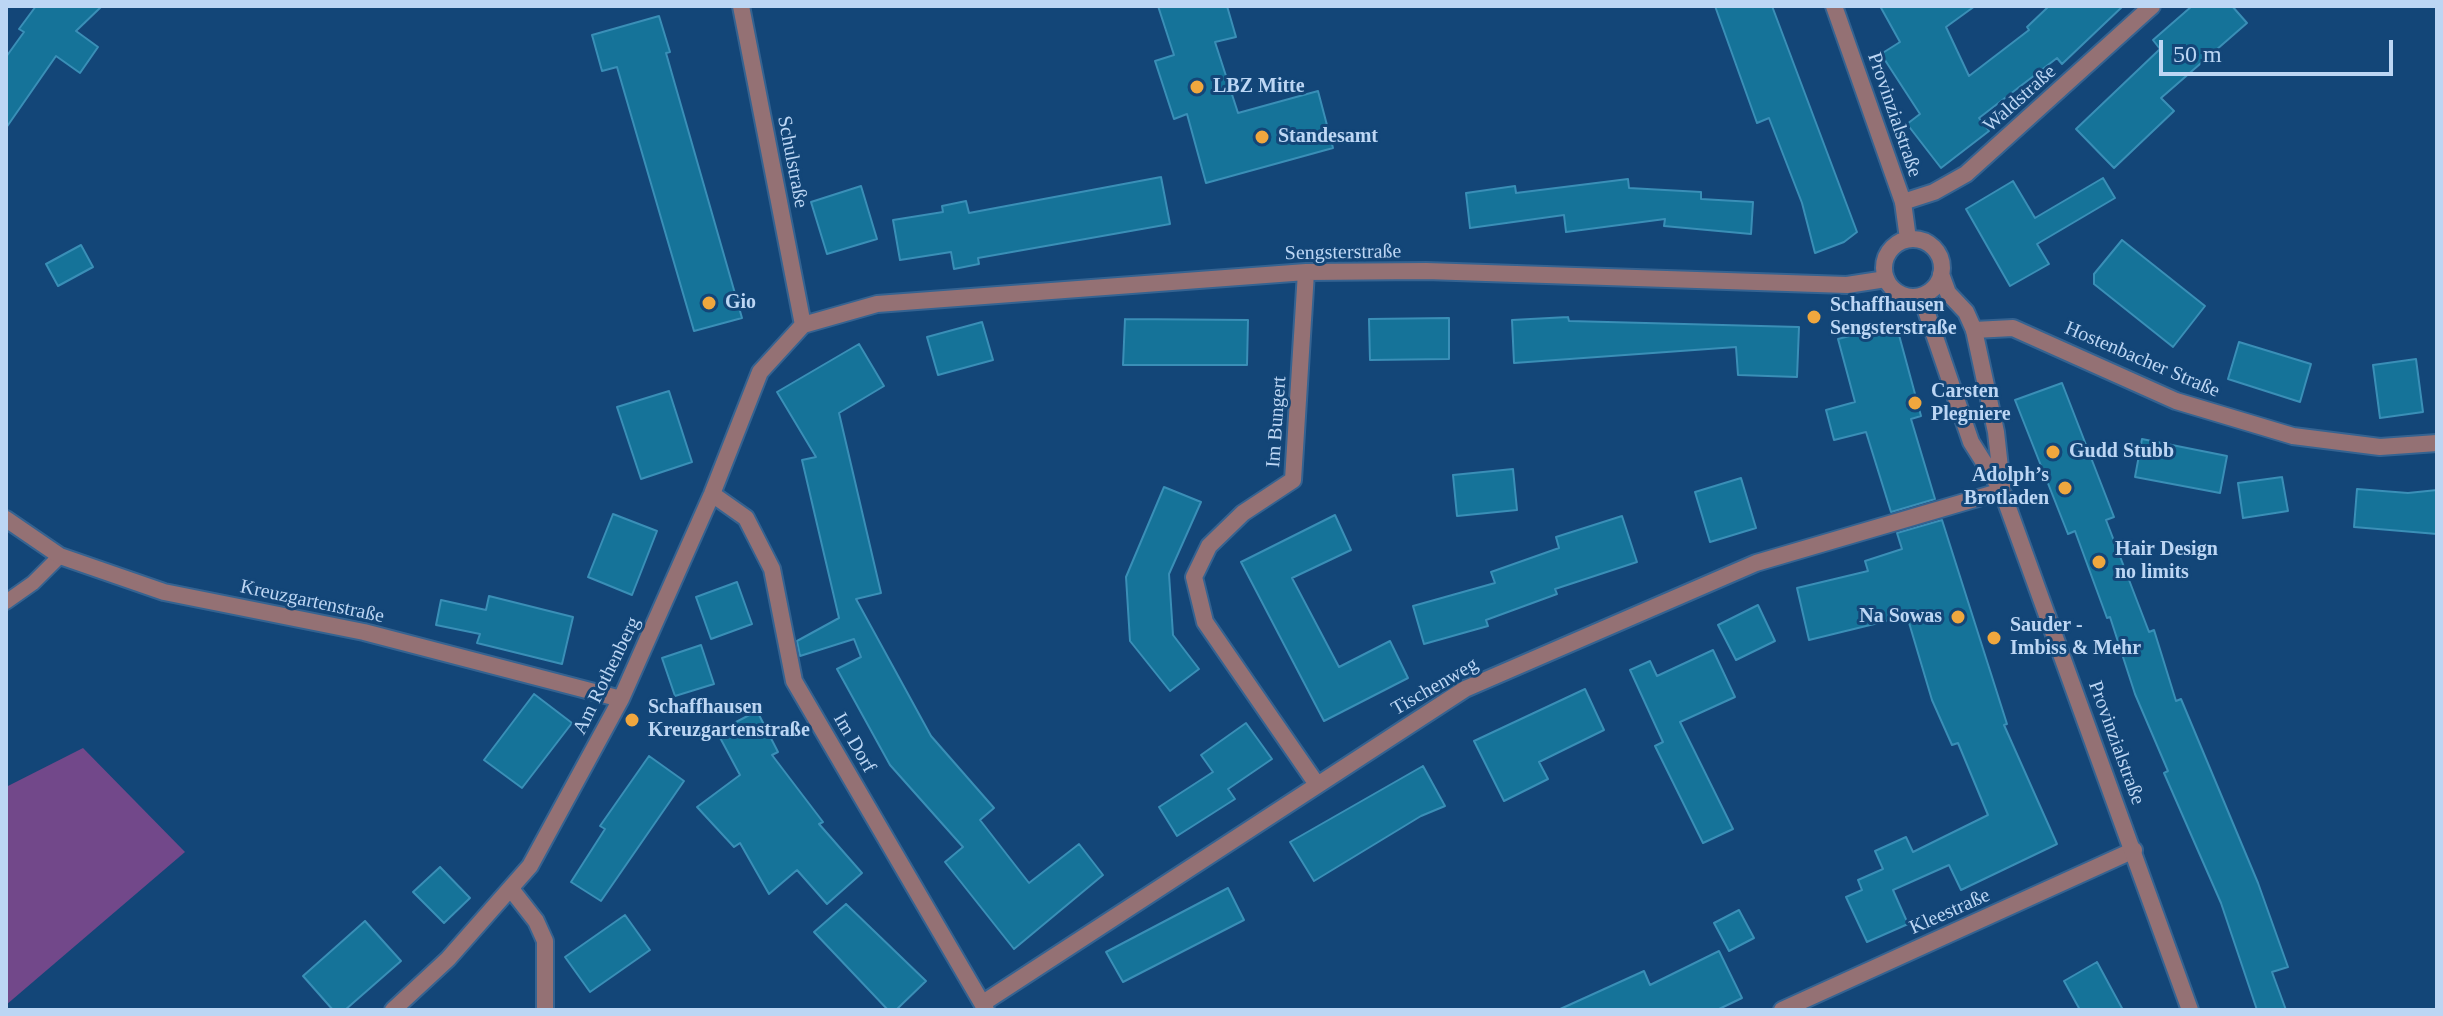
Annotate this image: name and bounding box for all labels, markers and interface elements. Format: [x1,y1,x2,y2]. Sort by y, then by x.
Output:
scale bar [2163,24,2397,74]
text: 50 m [2173,41,2222,67]
street label: Provinzialstraße [1861,50,1927,180]
street label: Waldstraße [1979,60,2061,138]
place label: LBZ Mitte [1213,75,1305,99]
marker: LBZ Mitte [1188,78,1206,96]
street label: Schulstraße [771,114,813,210]
place label: Standesamt [1278,125,1378,149]
marker: Standesamt [1253,128,1271,146]
street label: Sengsterstraße [1284,240,1402,266]
place label: Gio [725,291,756,315]
marker: Gio [700,294,718,312]
place label: Schaffhausen Sengsterstraße [1830,294,1957,341]
marker: Schaffhausen Sengsterstraße [1805,308,1823,326]
street label: Hostenbacher Straße [2061,317,2223,403]
street label: Im Bungert [1262,375,1292,469]
place label: Carsten Plegniere [1931,380,2011,427]
marker: Carsten Plegniere [1906,394,1924,412]
place label: Gudd Stubb [2069,440,2174,464]
marker: Gudd Stubb [2044,443,2062,461]
place label: Adolph’s Brotladen [1964,464,2049,511]
marker: Adolph’s Brotladen [2056,479,2074,497]
place label: Hair Design no limits [2115,538,2218,585]
marker: Hair Design no limits [2090,553,2108,571]
street label: Kreuzgartenstraße [238,575,386,629]
place label: Na Sowas [1859,605,1942,629]
marker: Na Sowas [1949,608,1967,626]
street label: Am Rothenberg [568,613,646,739]
place label: Sauder - Imbiss & Mehr [2010,614,2141,661]
marker: Sauder - Imbiss & Mehr [1985,629,2003,647]
street label: Tischenweg [1387,653,1483,721]
street label: Provinzialstraße [2082,678,2150,808]
place label: Schaffhausen Kreuzgartenstraße [648,696,810,743]
street label: Im Dorf [827,709,881,777]
marker: Schaffhausen Kreuzgartenstraße [623,711,641,729]
street label: Kleestraße [1906,884,1994,940]

